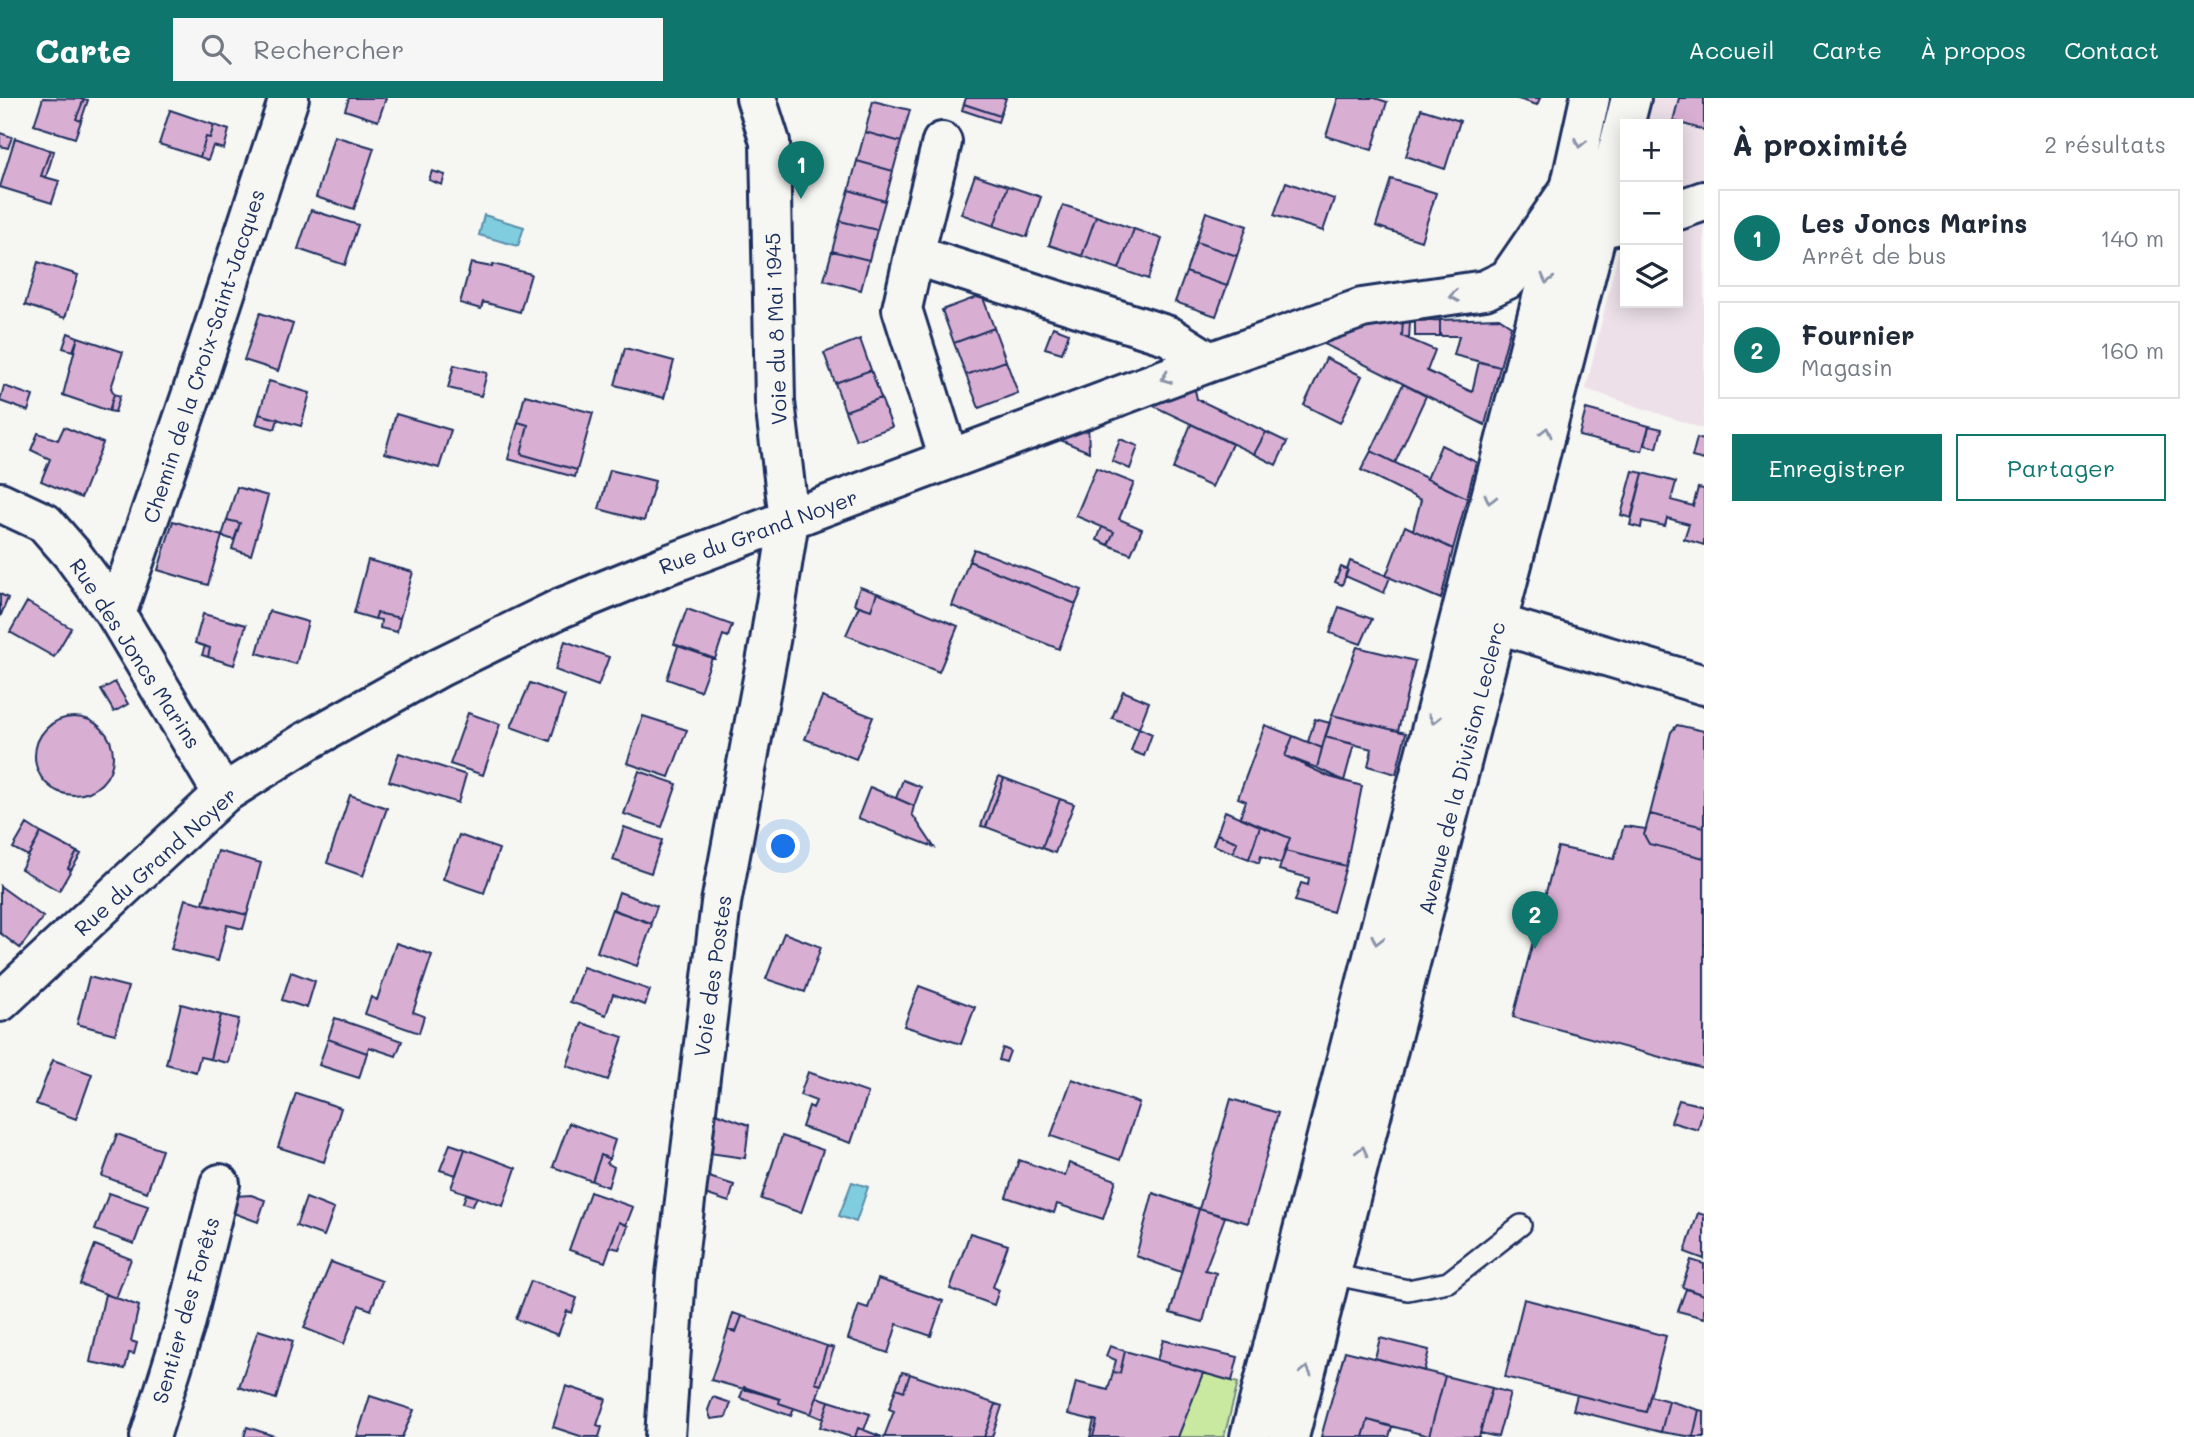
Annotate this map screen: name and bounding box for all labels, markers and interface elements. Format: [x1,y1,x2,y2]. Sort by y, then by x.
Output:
search box [173,18,663,81]
text: Carte [35,28,131,71]
icon: search [197,30,235,68]
text: Rechercher [253,32,404,66]
text: Accueil [1688,34,1774,65]
text: Carte [1812,34,1882,65]
text: À propos [1920,34,2026,65]
text: Contact [2064,34,2159,65]
map controls [1620,119,1683,308]
button: + [1620,119,1683,182]
text: À proximité [1732,124,1908,164]
text: 2 résultats [2044,129,2166,159]
one-way arrow [1573,137,1588,149]
pin: 1 [778,141,824,199]
button: − [1620,182,1683,245]
street label: Chemin de la Croix-Saint-Jacques [136,186,270,526]
text: Les Joncs Marins [1801,206,2027,240]
text: 1 [1752,223,1762,253]
text: 140 m [2100,223,2164,253]
street label: Voie du 8 Mai 1945 [758,232,792,426]
text: Arrêt de bus [1801,240,1946,270]
button: layers [1620,245,1683,308]
one-way arrow [1541,273,1555,285]
one-way arrow [1448,288,1460,303]
text: Fournier [1801,318,1915,352]
text: 2 [1751,335,1763,365]
text: 160 m [2100,335,2164,365]
text: Magasin [1801,352,1892,382]
one-way arrow [1161,370,1173,384]
one-way arrow [1538,426,1552,438]
button: Enregistrer [1732,434,1942,501]
button: Partager [1956,434,2166,501]
street label: Rue du Grand Noyer [655,482,861,580]
one-way arrow [1484,493,1498,505]
street label: Rue des Joncs Marins [64,553,208,753]
street label: Avenue de la Division Leclerc [1412,619,1510,917]
one-way arrow [1428,713,1442,725]
street label: Rue du Grand Noyer [68,781,242,941]
your location [766,829,800,863]
pin: 2 [1512,891,1558,949]
street label: Voie des Postes [687,893,737,1059]
one-way arrow [1371,934,1385,946]
one-way arrow [1354,1145,1369,1157]
street label: Sentier des Forêts [145,1214,225,1406]
one-way arrow [1298,1365,1312,1377]

